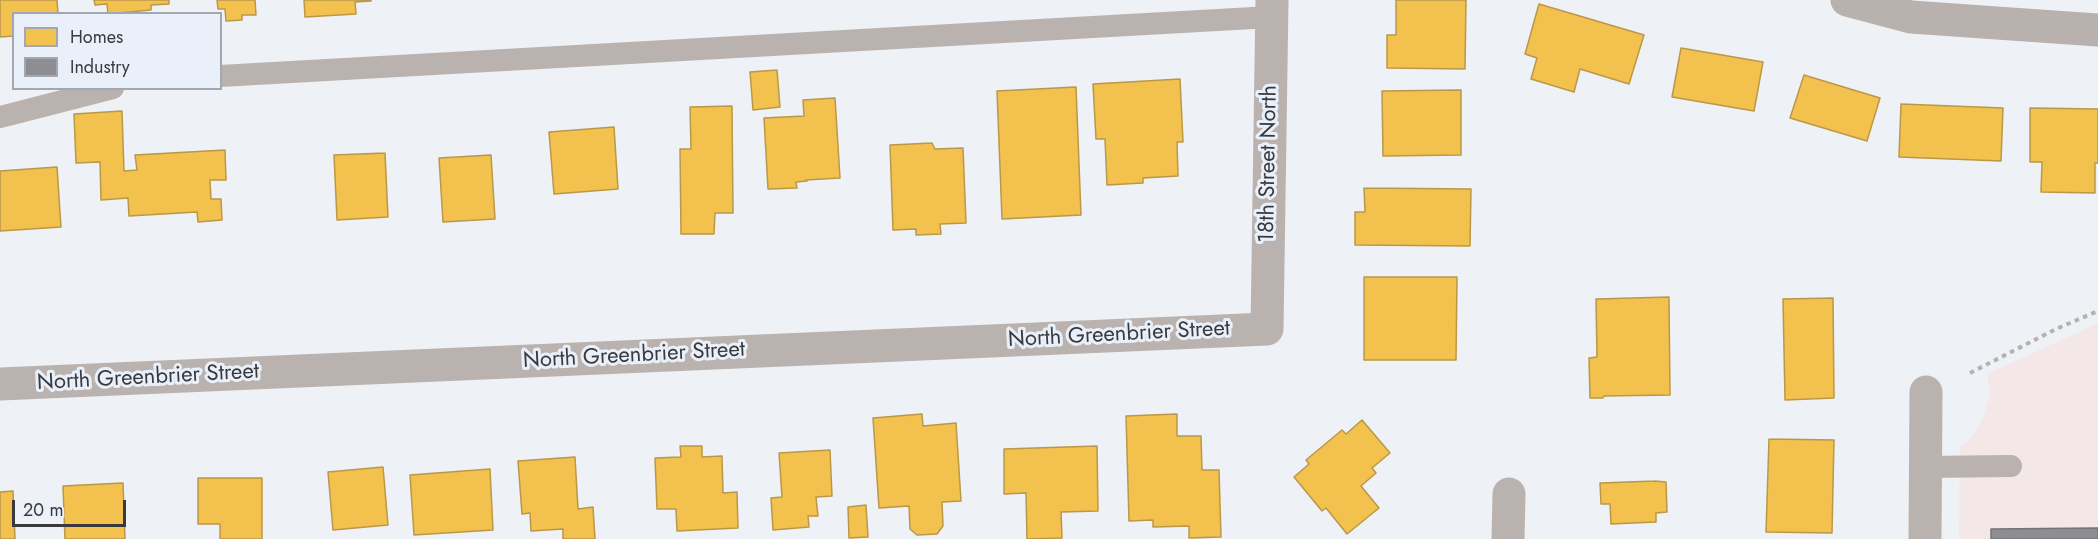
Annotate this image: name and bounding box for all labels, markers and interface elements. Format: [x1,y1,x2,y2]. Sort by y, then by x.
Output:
legend [12,12,222,90]
text: Homes [70,24,123,50]
text: Industry [70,54,130,80]
street label: 18th Street North [1254,85,1284,243]
street label: North Greenbrier Street [1007,316,1231,354]
street label: North Greenbrier Street [522,337,746,375]
street label: North Greenbrier Street [36,359,260,397]
scale bar [15,488,129,526]
text: 20 m [23,497,63,523]

